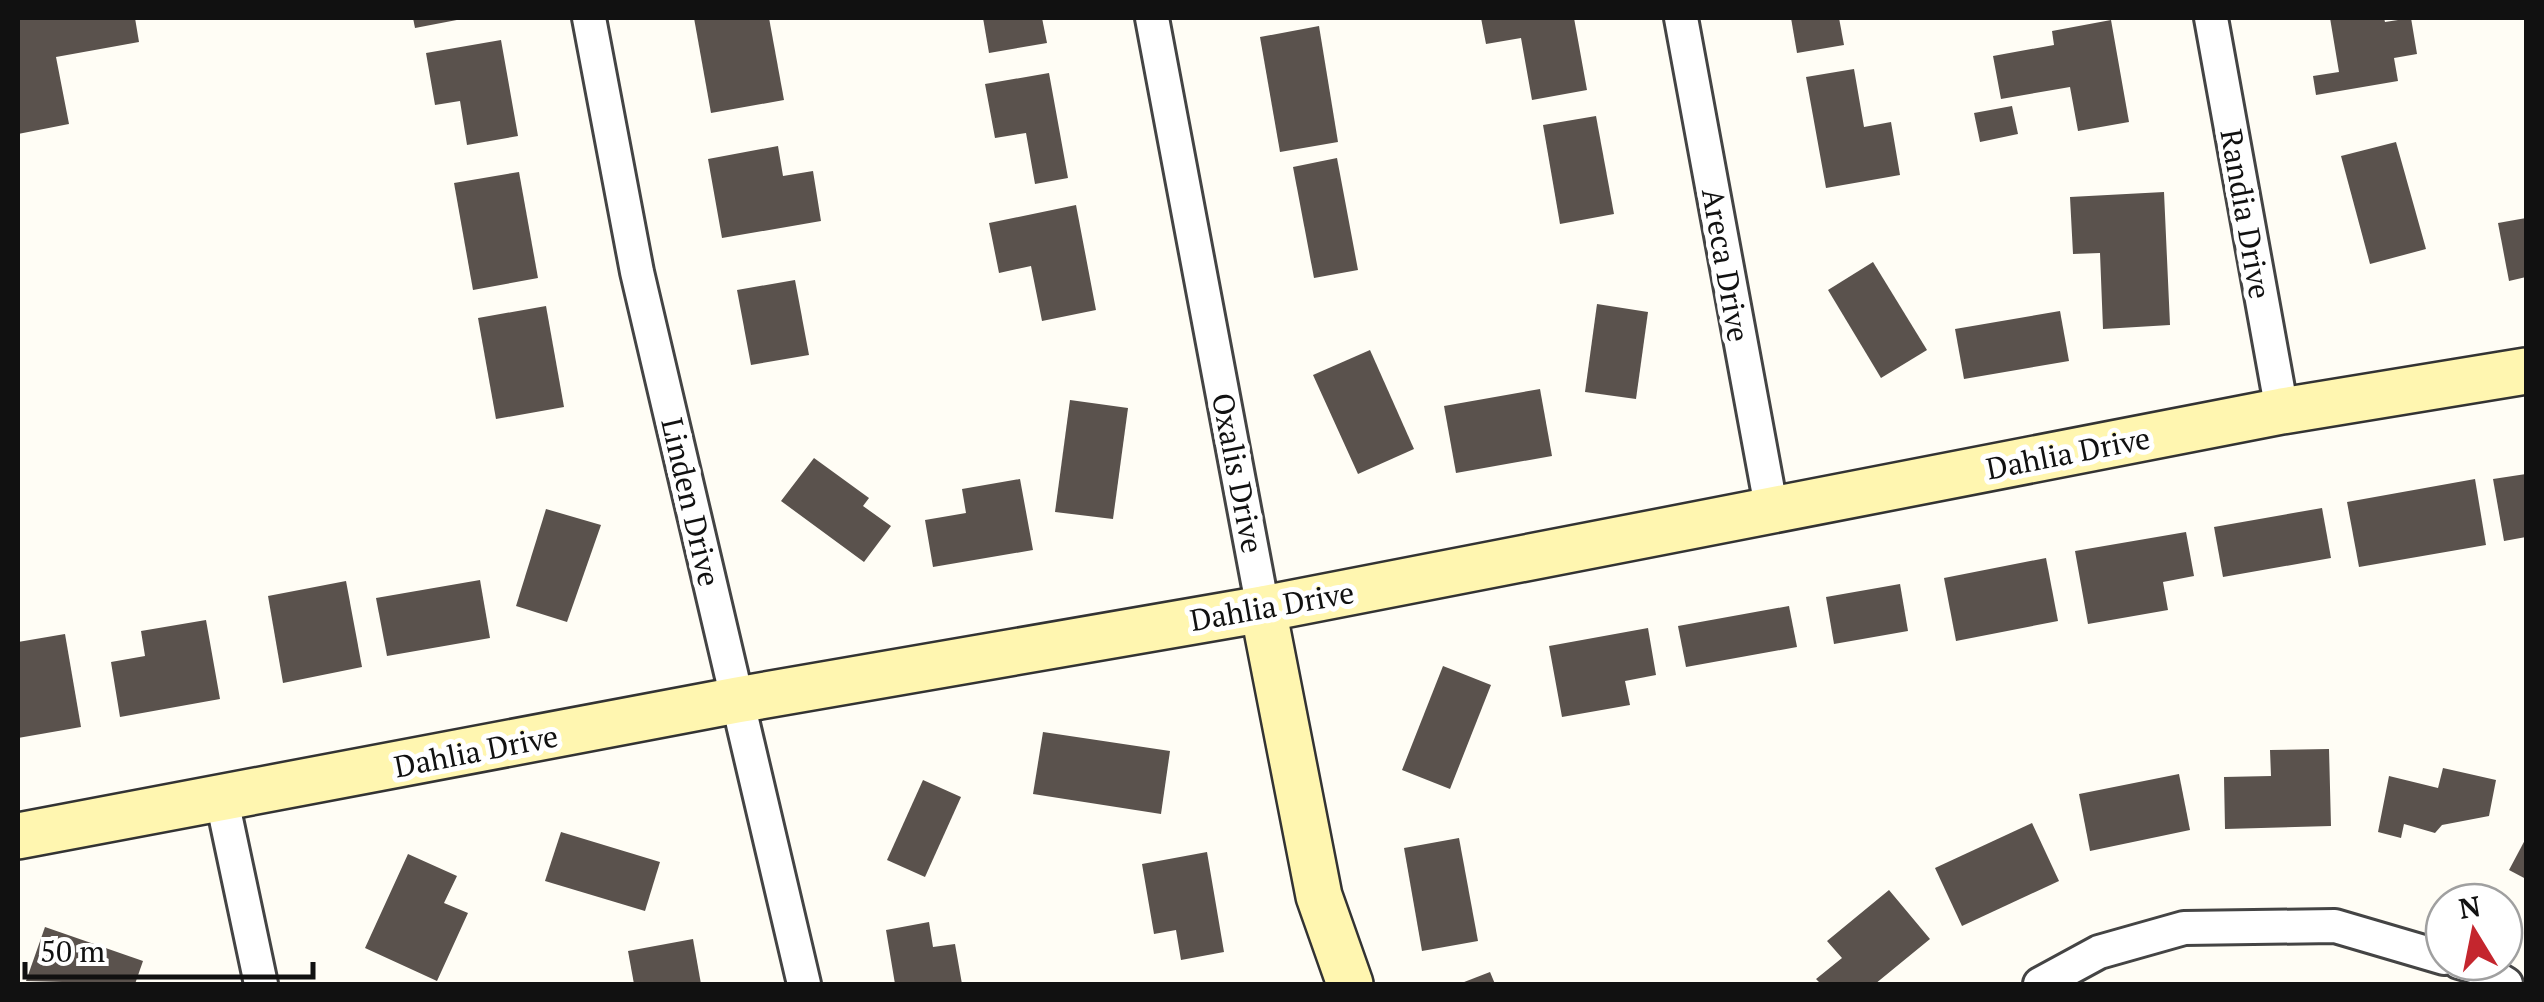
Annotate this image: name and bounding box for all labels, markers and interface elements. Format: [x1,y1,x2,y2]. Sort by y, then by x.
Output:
street label: Randia Drive [2211,126,2281,302]
street label: Areca Drive [1693,185,1759,345]
street label: Oxalis Drive [1203,390,1273,556]
street label: Linden Drive [652,414,730,590]
street label: Dahlia Drive [1983,418,2153,488]
street label: Dahlia Drive [1187,572,1357,640]
street label: Dahlia Drive [391,716,561,786]
north arrow [2424,882,2524,982]
text: N [2456,887,2483,927]
scale bar [25,917,312,979]
text: 50 m [40,931,105,971]

